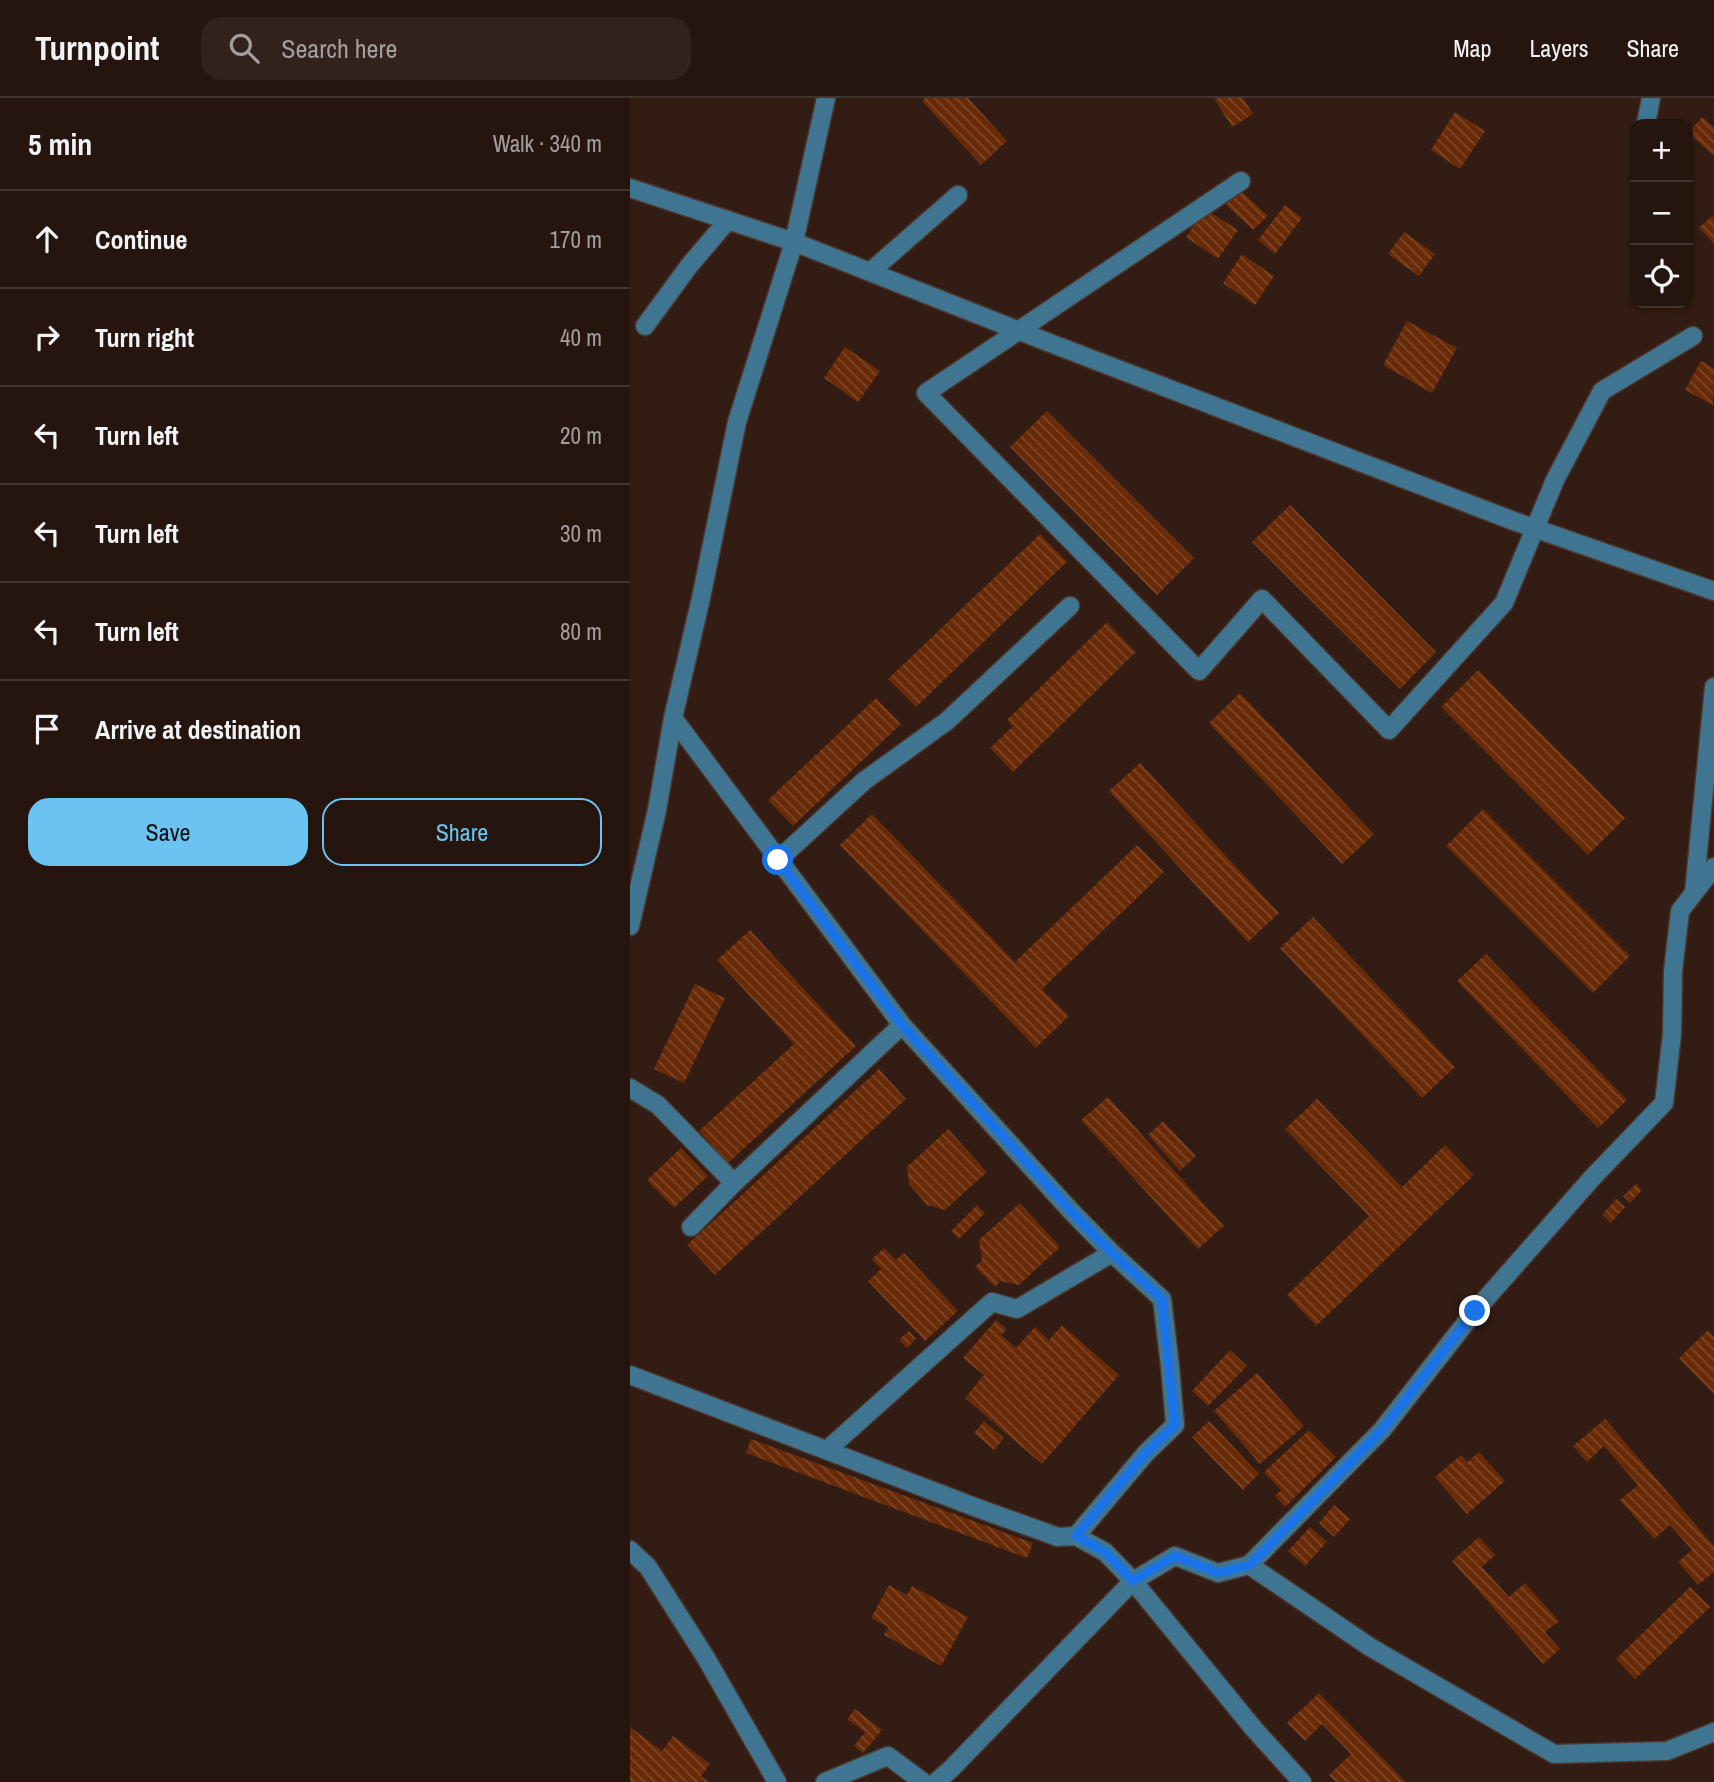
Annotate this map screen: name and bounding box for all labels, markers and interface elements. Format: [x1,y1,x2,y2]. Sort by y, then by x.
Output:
search box [201,17,691,80]
text: Turnpoint [35,26,159,70]
icon: search [225,29,263,67]
text: Search here [281,31,397,66]
text: Map [1453,32,1491,64]
text: Layers [1529,32,1588,64]
text: Share [1626,32,1679,64]
map controls [1630,119,1693,308]
button: + [1630,119,1693,182]
text: 5 min [28,124,92,164]
text: Walk · 340 m [493,128,602,159]
button: − [1630,182,1693,245]
icon: ahead [28,220,66,258]
text: Continue [95,222,187,257]
text: 170 m [550,224,602,255]
button: locate [1630,245,1693,308]
icon: right [28,318,66,356]
text: Turn right [95,320,194,355]
text: 40 m [560,322,602,353]
icon: left [28,416,66,454]
text: Turn left [95,418,179,453]
text: 20 m [560,420,602,451]
icon: left [28,514,66,552]
text: Turn left [95,516,179,551]
text: 30 m [560,518,602,549]
icon: left [28,612,66,650]
text: Turn left [95,614,179,649]
text: 80 m [560,616,602,647]
icon: arrive [28,710,66,748]
text: Arrive at destination [95,712,301,747]
button: Save [28,798,308,866]
button: Share [322,798,602,866]
route start [762,844,793,875]
route end [1459,1295,1490,1326]

